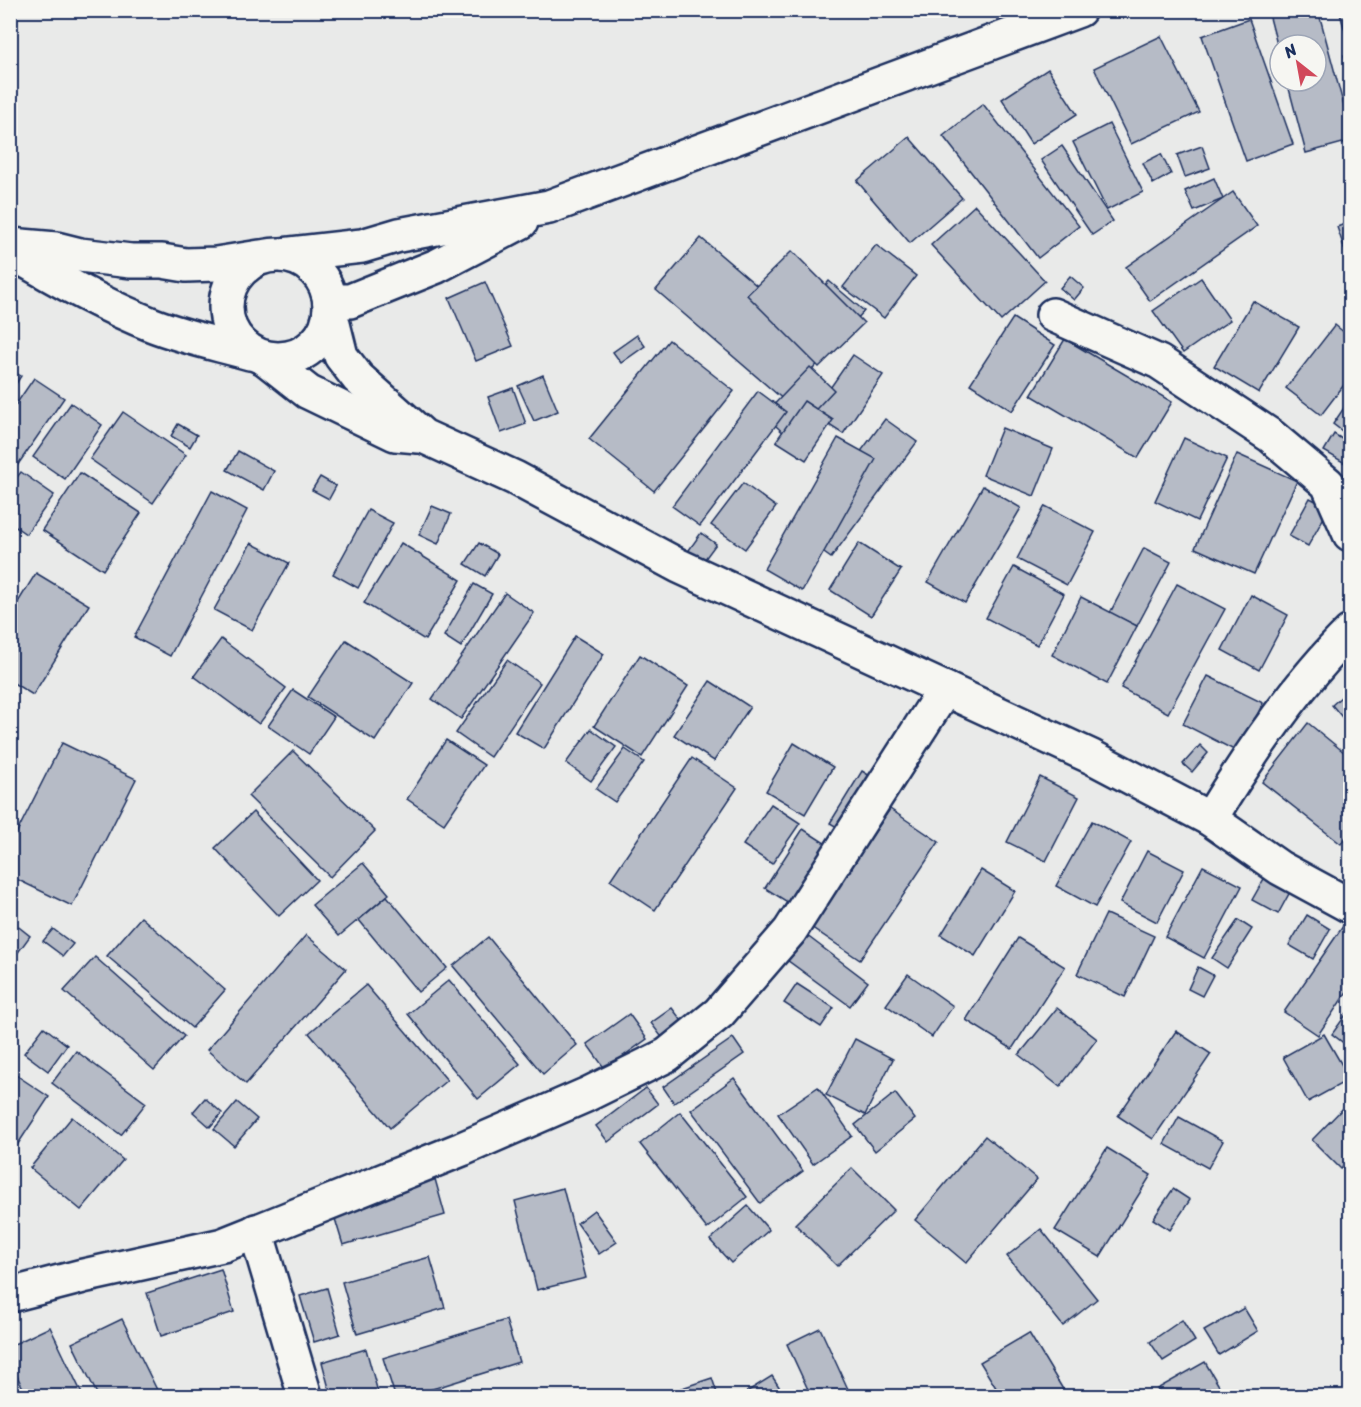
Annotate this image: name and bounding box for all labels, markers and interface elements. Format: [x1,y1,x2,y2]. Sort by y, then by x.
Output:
north arrow [1268,33,1328,93]
text: N [1277,35,1304,66]

